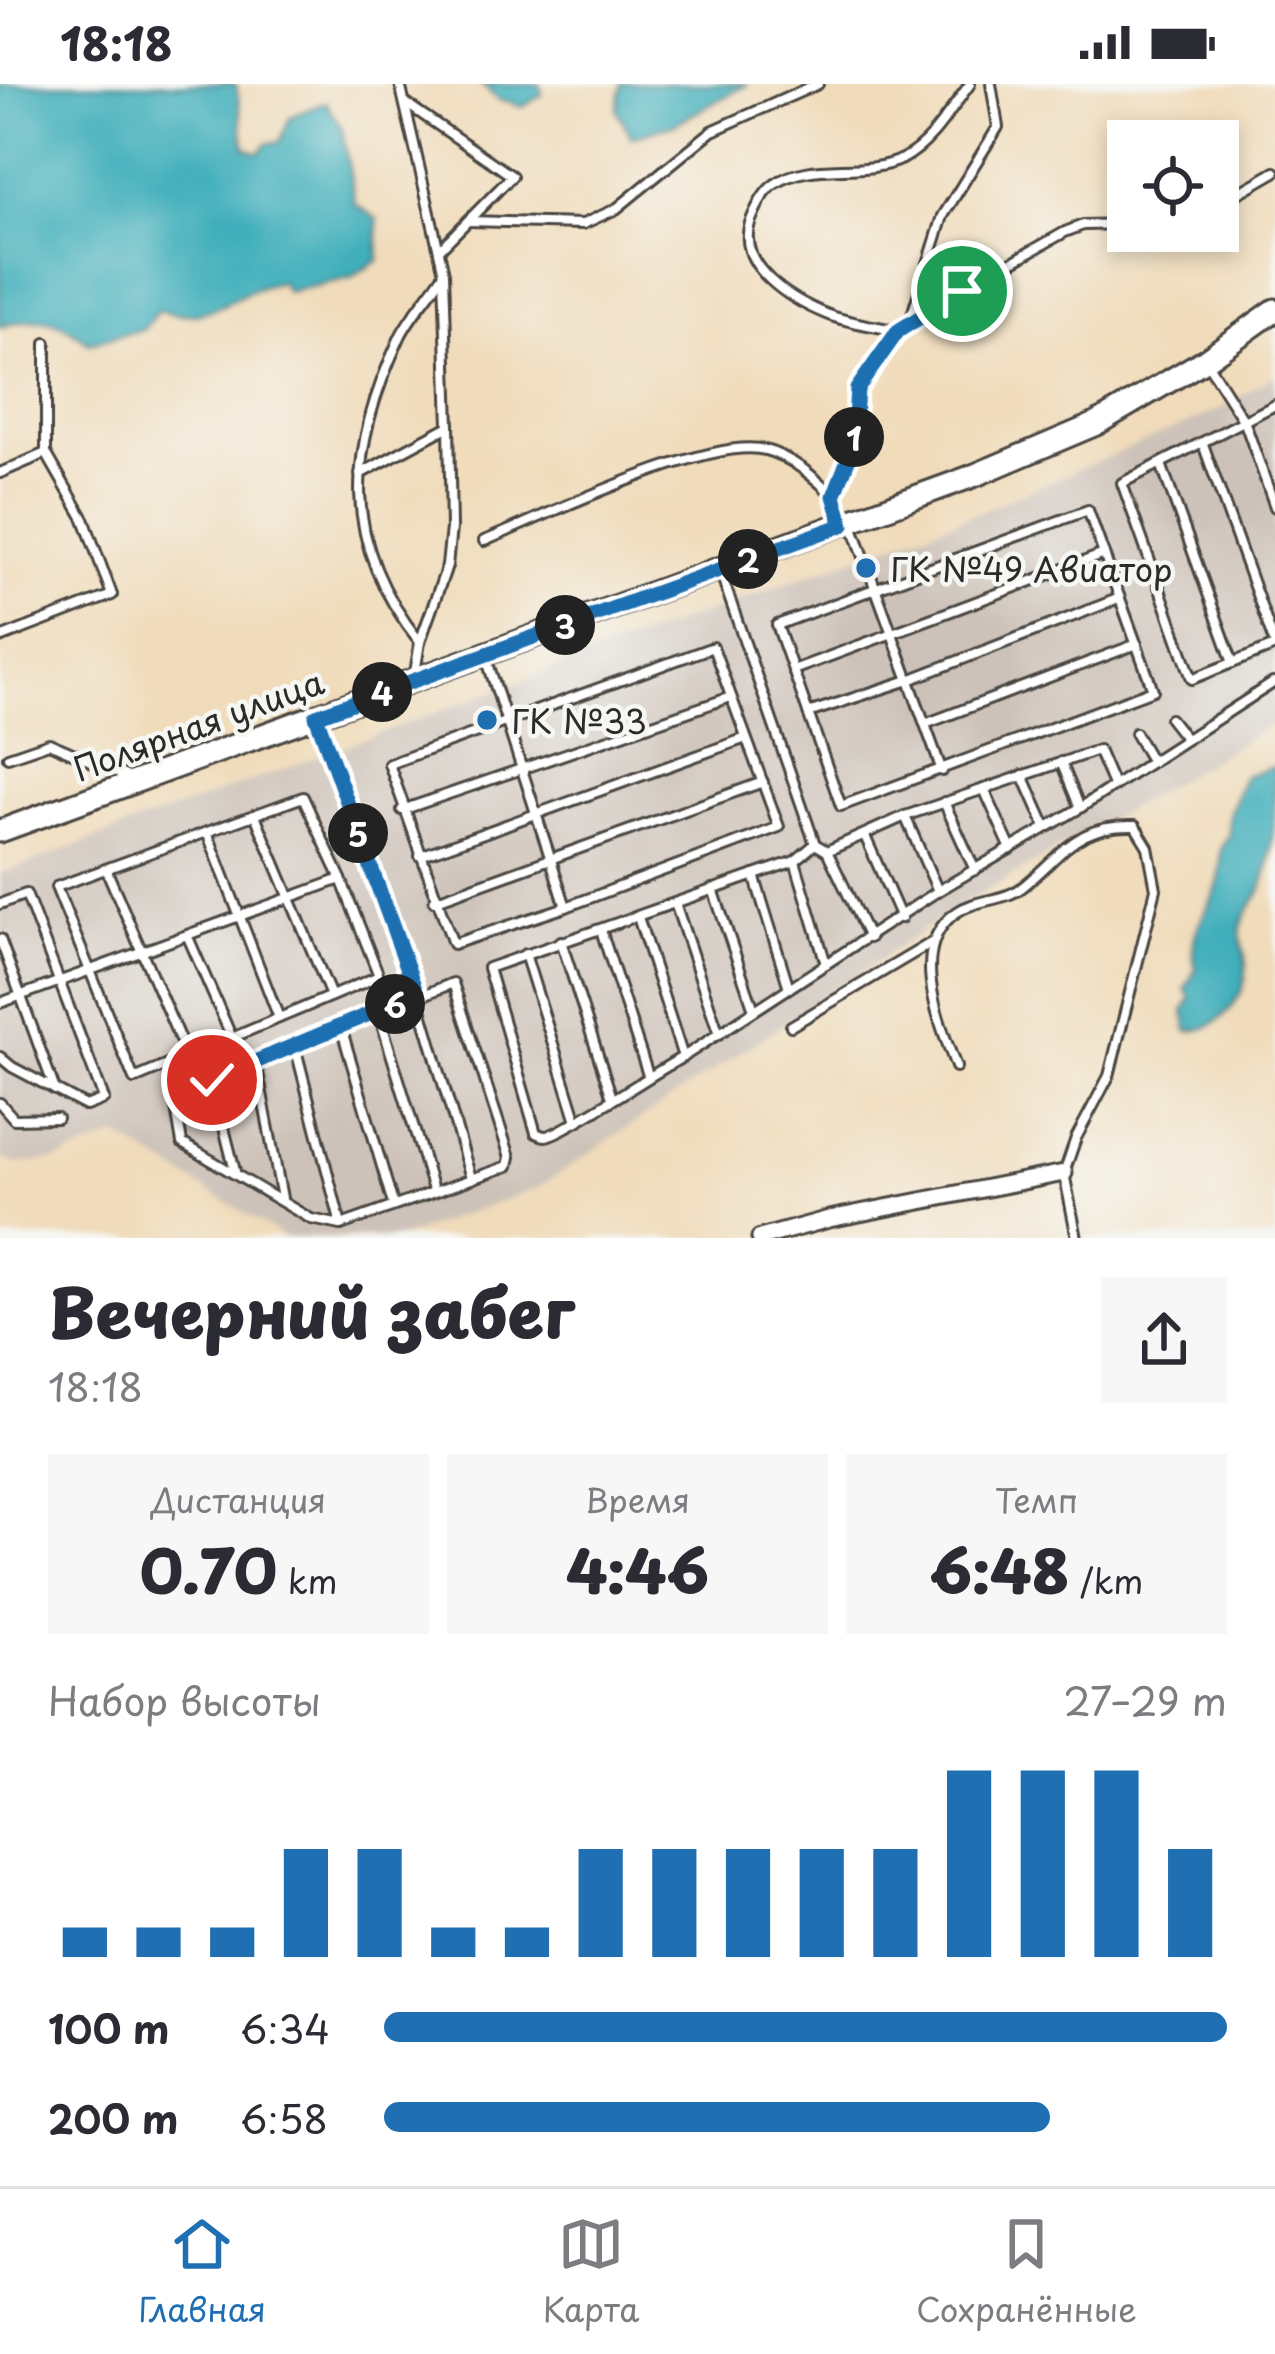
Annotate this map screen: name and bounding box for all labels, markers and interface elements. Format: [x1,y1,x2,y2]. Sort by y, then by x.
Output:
text: 18:18 [60,8,173,76]
map controls [1107,120,1239,252]
button: locate [1107,120,1239,252]
pin [911,240,1013,342]
icon: arrive [929,258,995,324]
pin: 1 [824,407,884,467]
text: 1 [846,412,862,462]
pin: 2 [718,529,778,589]
text: 2 [736,534,760,584]
place label: ГК №49 Авиатор [890,543,1172,593]
marker: ГК №49 Авиатор [853,555,879,581]
pin: 3 [535,595,595,655]
text: 3 [554,600,576,650]
street label: Полярная улица [66,655,330,792]
pin: 4 [352,662,412,722]
text: 4 [371,667,393,717]
place label: ГК №33 [511,695,647,745]
marker: ГК №33 [474,707,500,733]
pin: 5 [328,803,388,863]
text: 5 [347,808,369,858]
pin: 6 [365,974,425,1034]
text: 6 [383,979,407,1029]
pin [161,1029,263,1131]
icon: check [179,1047,245,1113]
text: Вечерний забег [48,1261,575,1360]
button: share [1101,1277,1227,1403]
text: 18:18 [48,1356,143,1415]
text: Дистанция [151,1474,326,1524]
text: Время [585,1474,690,1524]
text: Темп [995,1474,1078,1524]
text: 0.70 [140,1524,277,1614]
text: 4:46 [566,1524,709,1614]
text: 6:48 [930,1524,1069,1614]
text: km [277,1555,337,1605]
text: /km [1069,1555,1143,1605]
text: Набор высоты [48,1670,321,1729]
text: 27–29 m [1063,1670,1227,1729]
text: 100 m [48,1998,170,2057]
text: 6:34 [240,1998,330,2057]
text: 200 m [48,2088,178,2147]
text: 6:58 [240,2088,328,2147]
tab: Главная [138,2211,266,2333]
tab: Карта [543,2211,640,2333]
tab: Сохранённые [916,2211,1137,2333]

